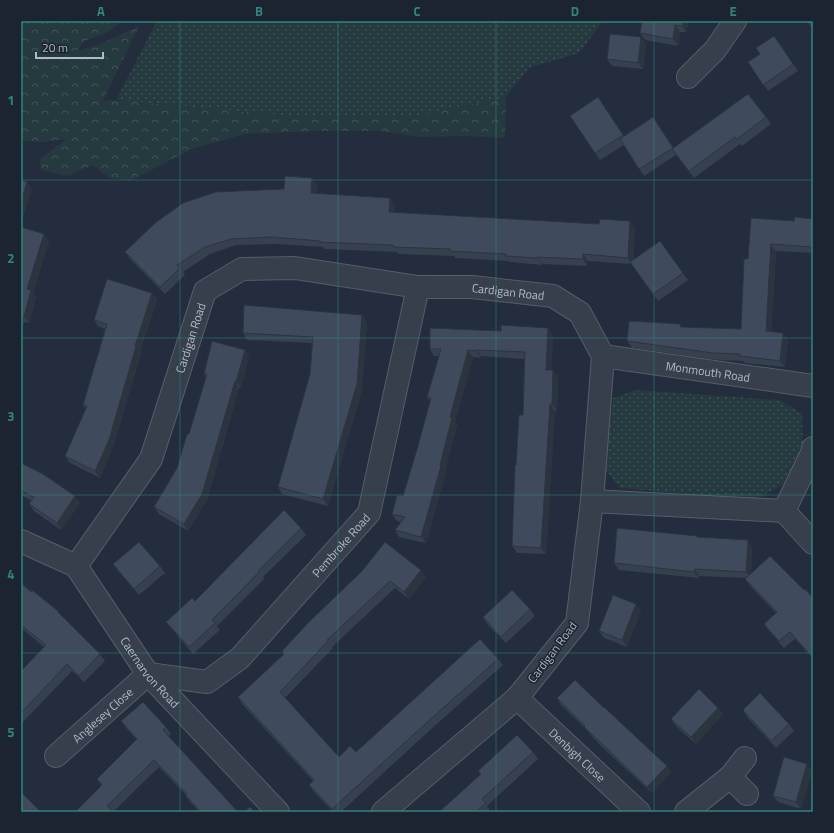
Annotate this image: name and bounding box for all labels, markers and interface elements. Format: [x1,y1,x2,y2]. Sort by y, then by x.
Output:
text: A [97,1,105,21]
text: B [255,1,263,21]
text: C [413,1,421,21]
text: D [571,1,579,21]
text: E [729,1,737,21]
scale bar [36,34,103,60]
text: 20 m [42,38,68,57]
text: 1 [7,90,15,110]
text: 2 [7,248,15,268]
street label: Cardigan Road [471,278,545,304]
street label: Cardigan Road [170,300,210,375]
street label: Monmouth Road [665,356,751,386]
text: 3 [7,406,15,426]
street label: Pembroke Road [307,509,374,581]
text: 4 [7,564,15,584]
street label: Cardigan Road [523,617,581,687]
street label: Caernarvon Road [116,633,184,712]
street label: Anglesey Close [68,682,137,747]
text: 5 [7,722,15,742]
street label: Denbigh Close [545,723,610,786]

